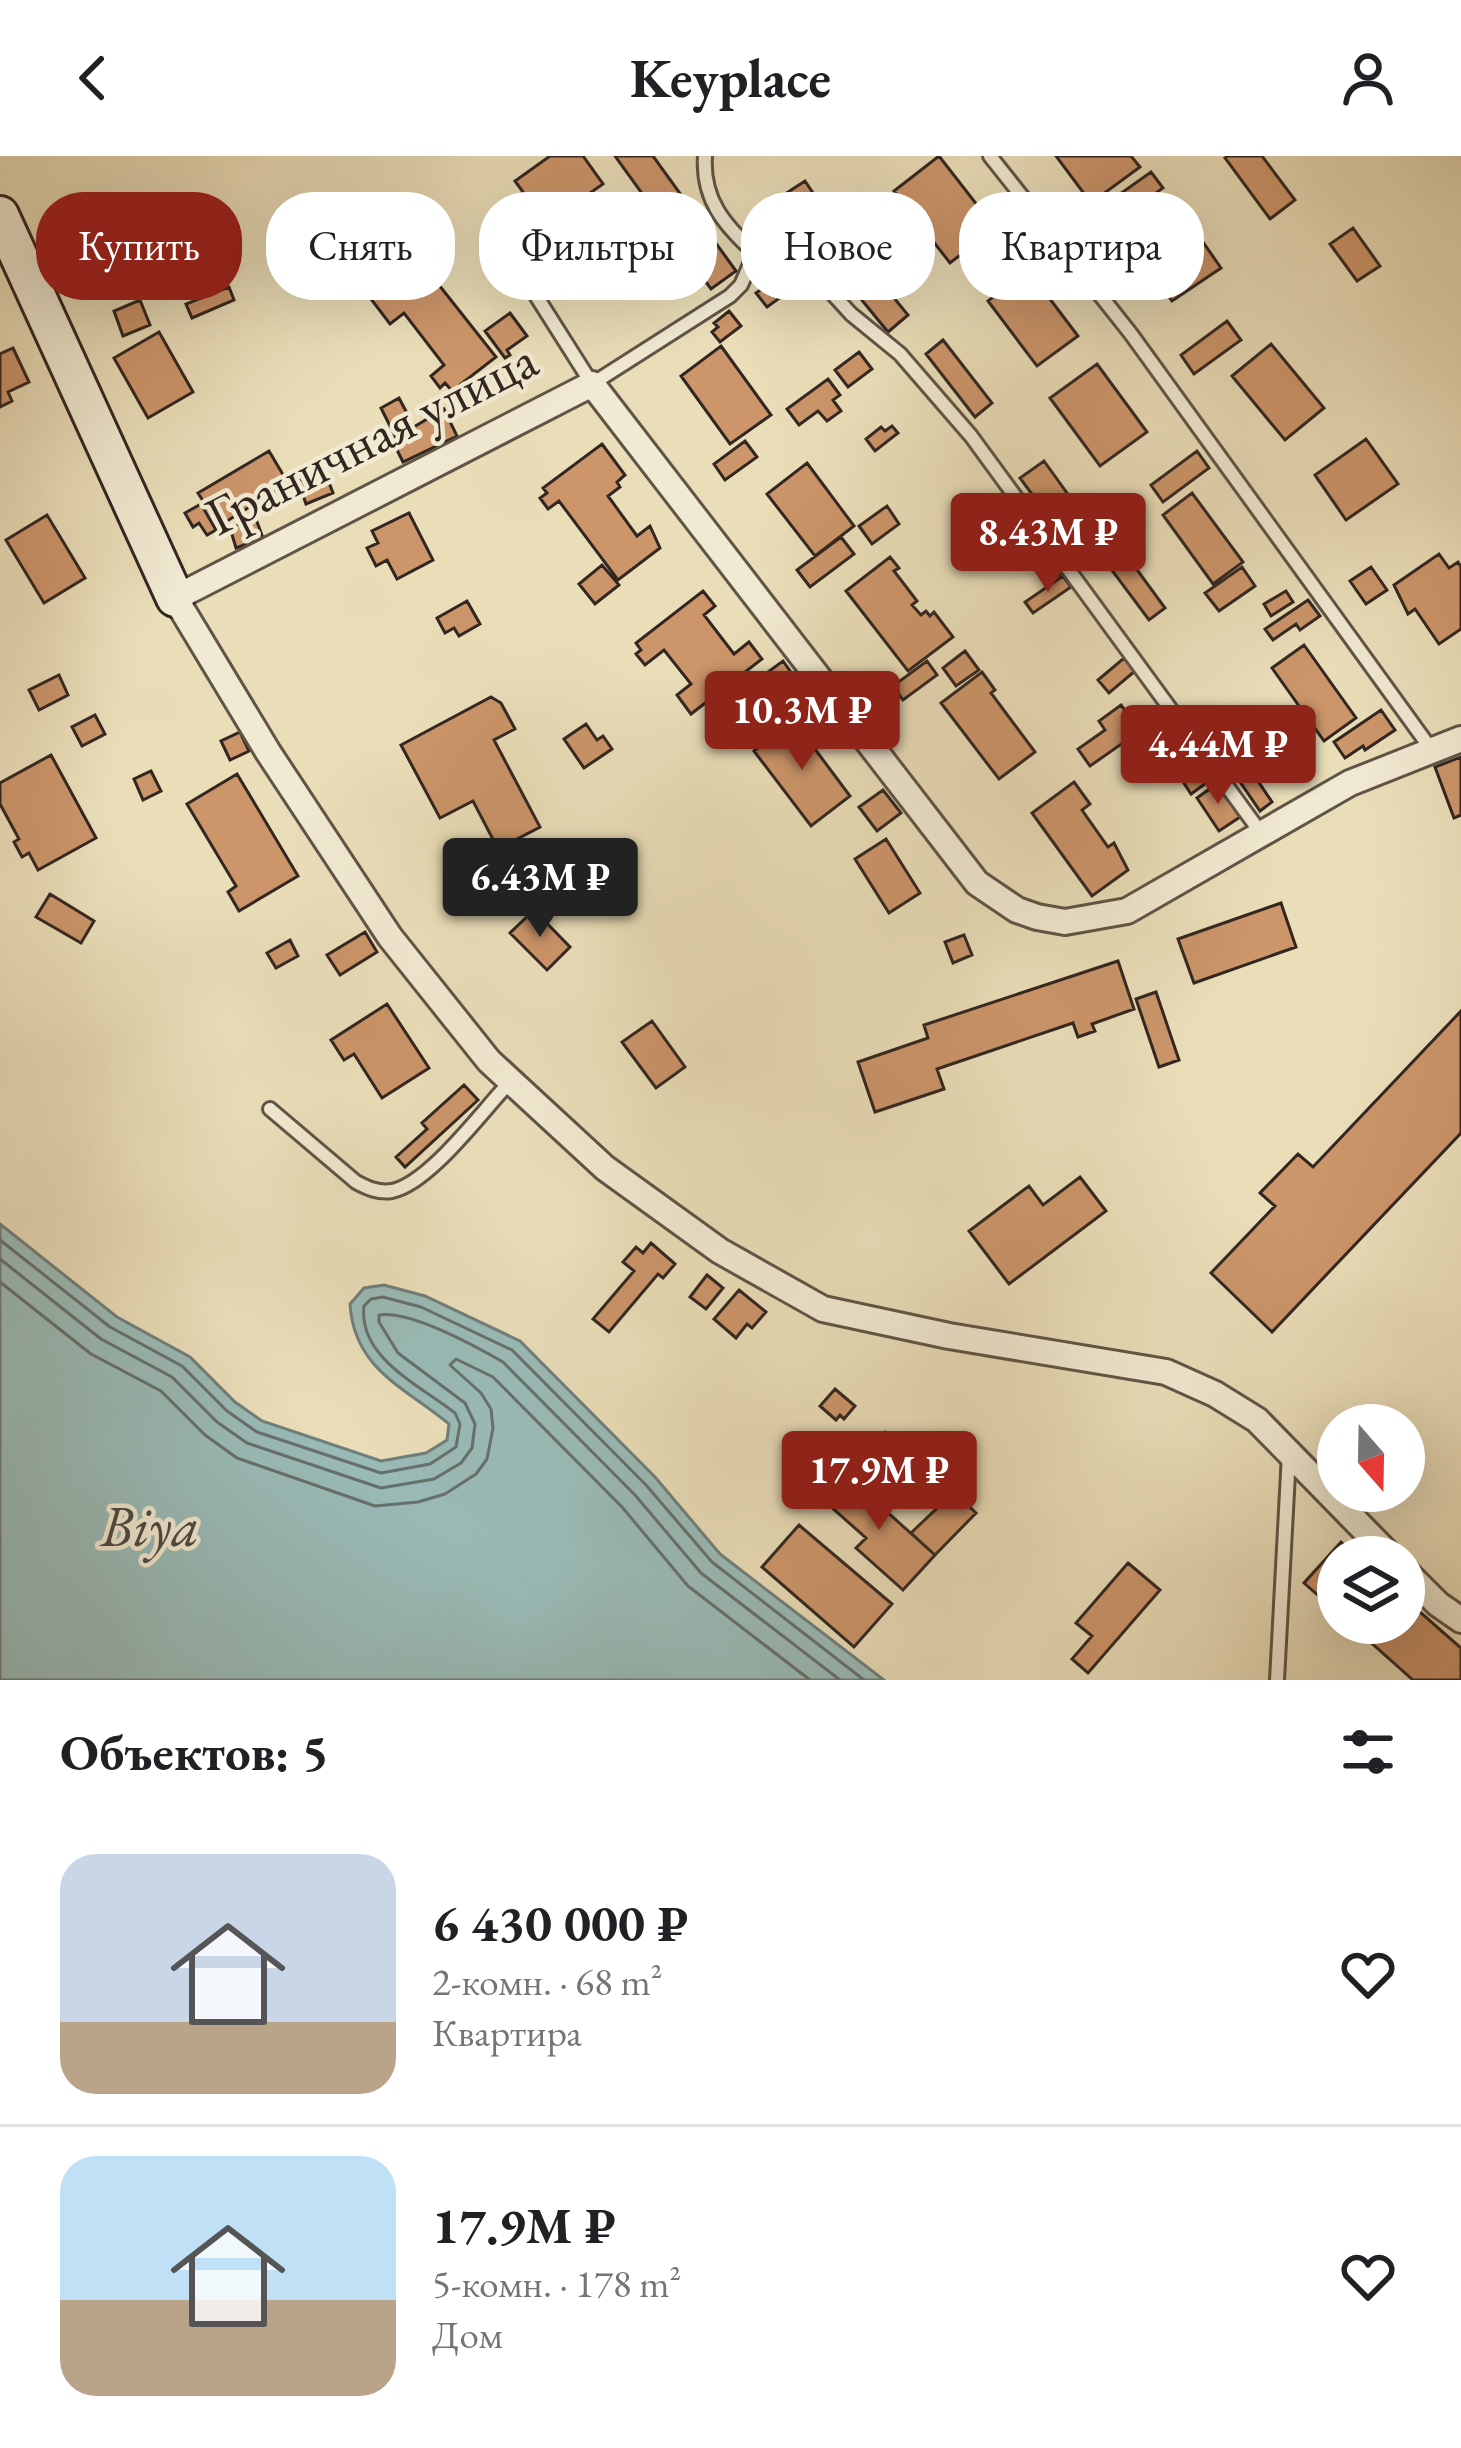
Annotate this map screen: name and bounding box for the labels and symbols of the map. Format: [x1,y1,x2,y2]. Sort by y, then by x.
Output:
street label: Граничная улица [194,323,549,550]
pin: 8.43M ₽ [937,493,1159,595]
pin: 10.3M ₽ [691,671,913,773]
pin: 4.44M ₽ [1107,705,1329,807]
pin: 6.43M ₽ [429,838,651,940]
north arrow [1317,1404,1425,1512]
pin: 17.9M ₽ [768,1431,990,1533]
water label: Biya [98,1489,200,1563]

